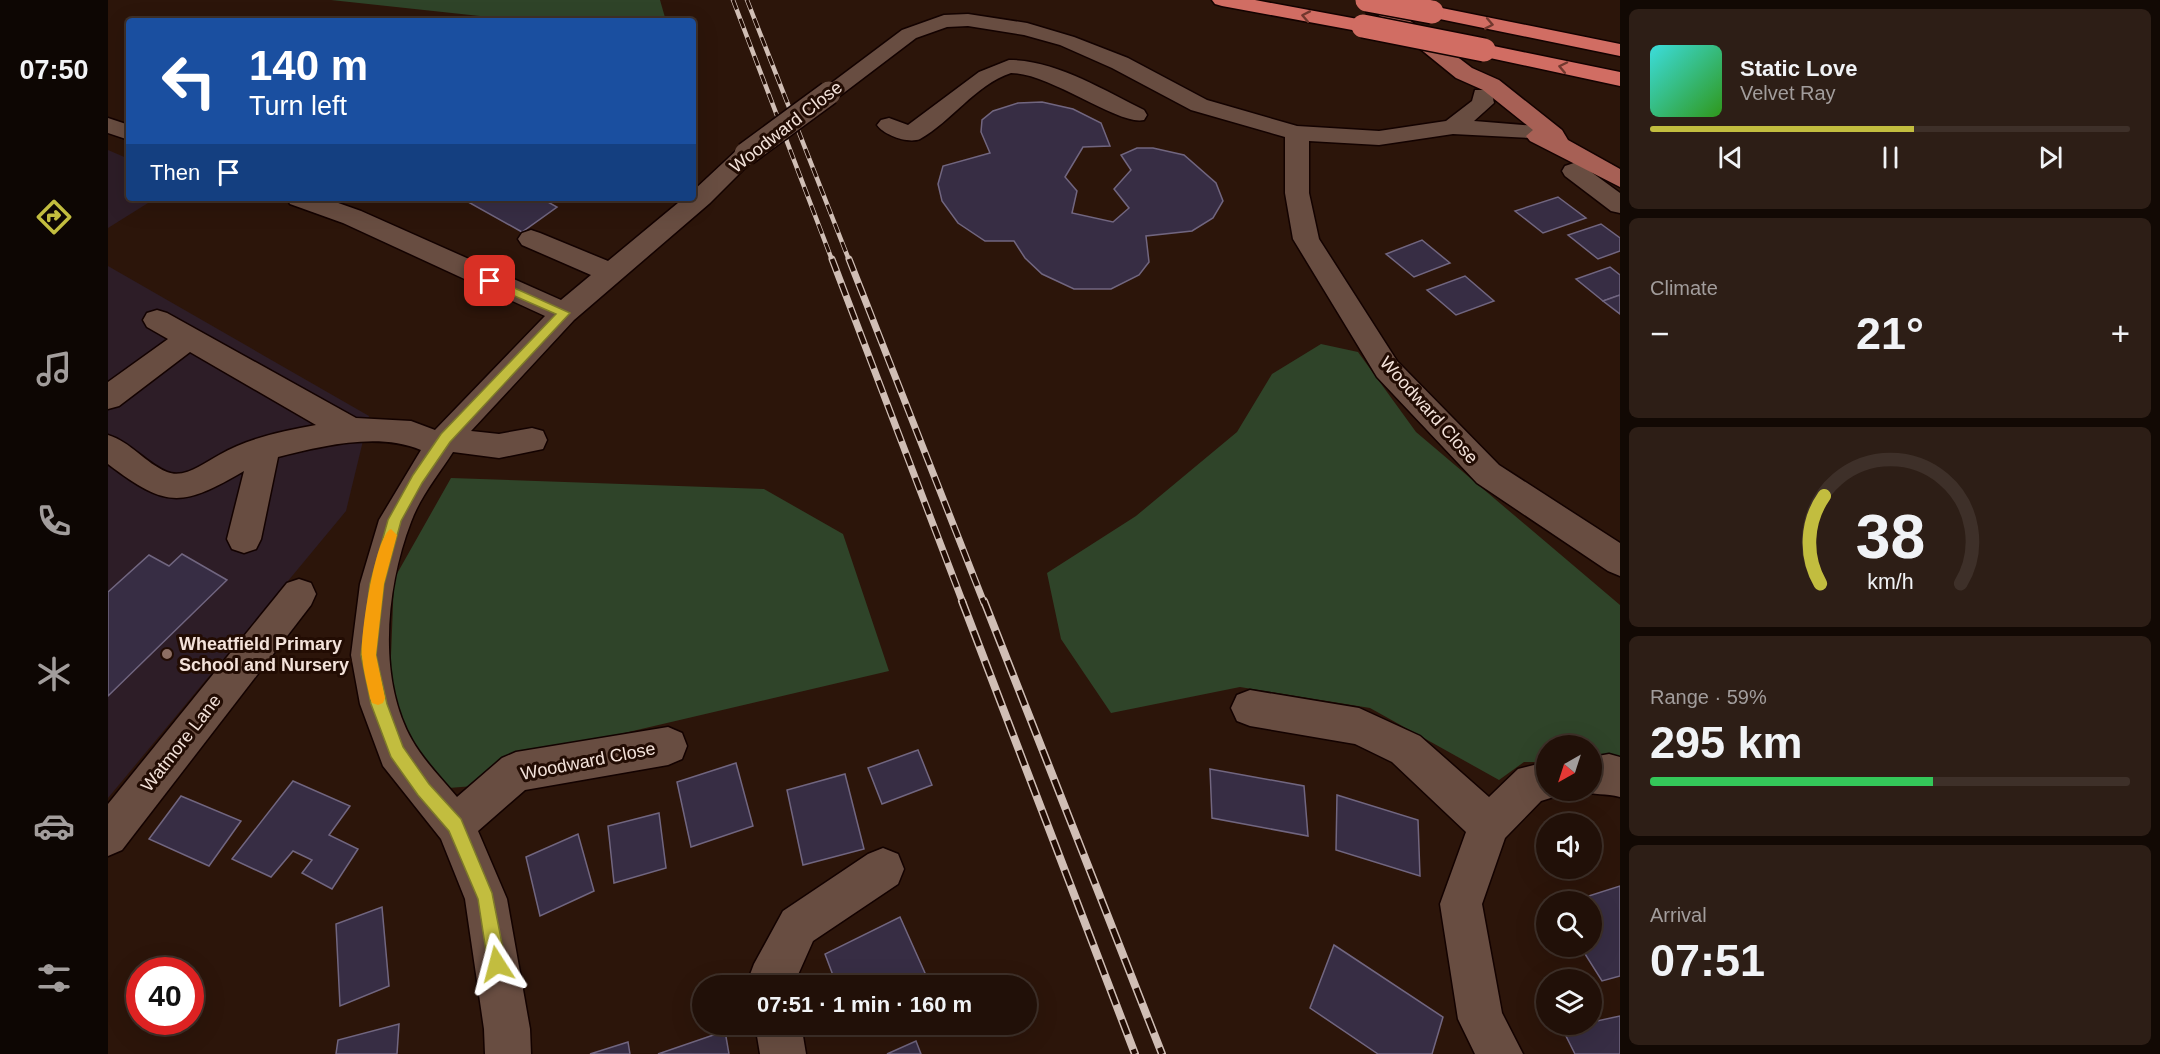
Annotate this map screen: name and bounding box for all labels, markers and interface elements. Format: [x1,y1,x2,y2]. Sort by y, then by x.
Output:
one-way arrow [1301,10,1311,23]
one-way arrow [1484,17,1494,30]
icon: left [150,42,228,120]
text: 140 m [249,42,368,89]
text: 07:50 [19,55,89,85]
text: Static Love [1740,56,1857,81]
one-way arrow [1558,61,1568,74]
street label: Woodward Close [726,77,846,177]
text: Velvet Ray [1740,82,1836,104]
text: Turn left [249,91,347,121]
icon: previous [1714,141,1747,174]
icon: pause [1874,141,1907,174]
icon: next [2034,141,2067,174]
icon: arrive [212,156,245,189]
text: Then [150,160,200,185]
icon: directions [33,196,75,238]
pin [464,255,515,306]
icon: arrive [473,264,506,297]
text: Climate [1650,277,1718,299]
text: 21° [1856,308,1924,359]
text: − [1650,315,1669,352]
text: + [2111,315,2130,352]
icon: music [33,348,75,390]
street label: Woodward Close [1376,353,1482,467]
icon: phone [33,500,75,542]
text: 38 [1855,502,1925,571]
text: km/h [1867,570,1913,594]
place label: Wheatfield Primary School and Nursery [179,634,349,675]
marker: Wheatfield Primary School and Nursery [160,647,174,661]
icon: climate [33,653,75,695]
text: Range · 59% [1650,686,1767,708]
street label: Watmore Lane [137,691,225,795]
text: 295 km [1650,717,1803,768]
north arrow [1536,735,1602,801]
map controls [1536,735,1602,1035]
street label: Woodward Close [519,738,657,784]
icon: car [33,805,75,847]
button: sound [1536,813,1602,879]
button: search [1536,891,1602,957]
text: Arrival [1650,904,1707,926]
position arrow [465,932,529,996]
text: 07:51 [1650,935,1765,986]
icon: filters [33,957,75,999]
speed limit sign: 40 [126,957,204,1035]
button: layers [1536,969,1602,1035]
text: 07:51 · 1 min · 160 m [757,992,972,1017]

